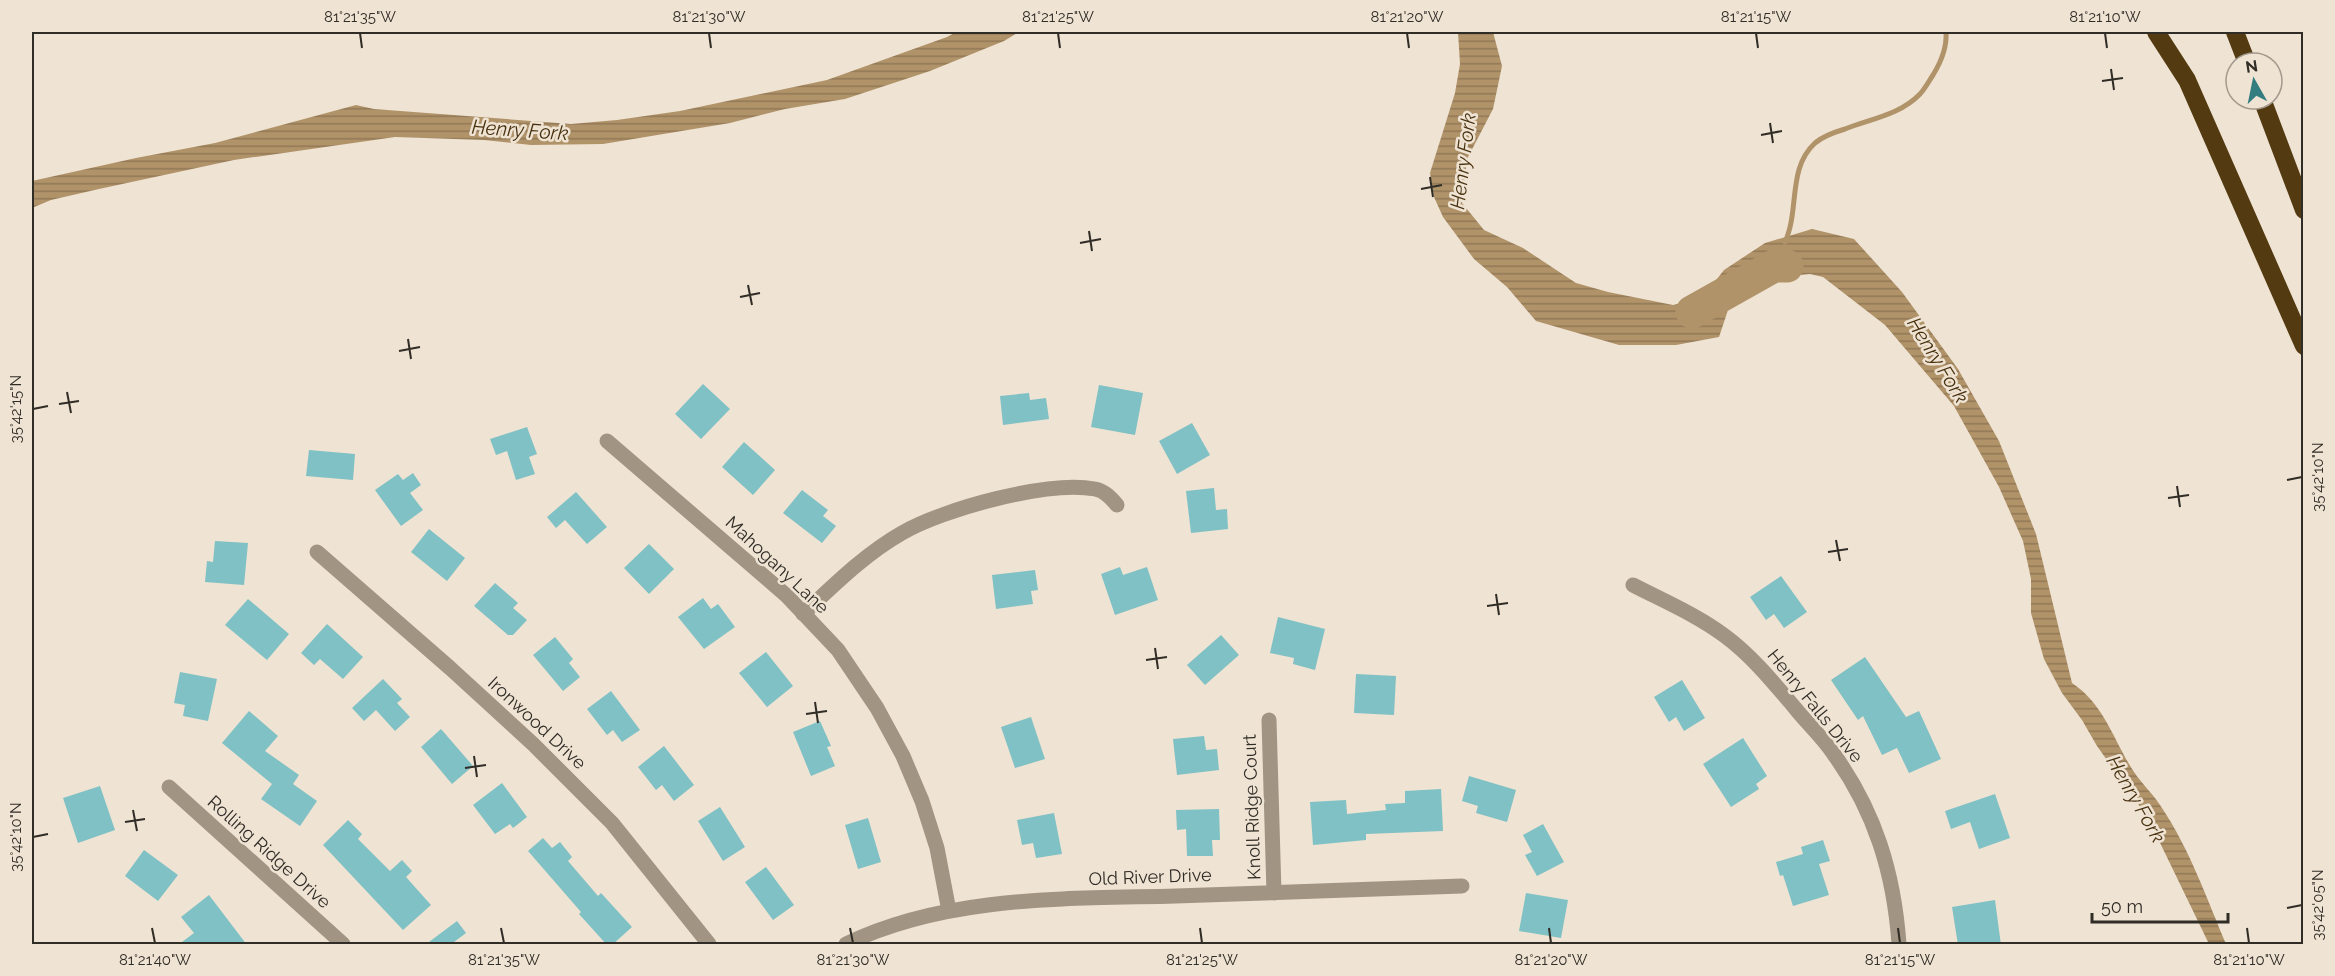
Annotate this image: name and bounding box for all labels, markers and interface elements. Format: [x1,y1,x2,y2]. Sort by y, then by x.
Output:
text: 81°21'35"W [324,8,396,26]
text: 81°21'30"W [673,8,746,26]
text: 81°21'25"W [1022,8,1094,26]
text: 81°21'20"W [1371,8,1444,26]
text: 81°21'15"W [1721,8,1792,26]
text: 81°21'10"W [2069,8,2141,26]
north arrow [2224,51,2284,111]
text: N [2244,56,2259,77]
water label: Henry Fork [1445,111,1481,211]
water label: Henry Fork [471,115,569,145]
water label: Henry Fork [1902,313,1974,408]
text: 35°42'15"N [7,375,25,443]
text: 35°42'10"N [2309,442,2327,512]
street label: Mahogany Lane [721,512,834,618]
street label: Henry Falls Drive [1763,645,1868,767]
street label: Ironwood Drive [484,672,591,774]
street label: Knoll Ridge Court [1238,734,1265,880]
water label: Henry Fork [2101,751,2171,847]
street label: Rolling Ridge Drive [204,791,335,913]
text: 35°42'10"N [7,802,25,872]
street label: Old River Drive [1088,864,1212,889]
text: 35°42'05"N [2309,869,2327,941]
scale bar [2092,886,2228,924]
text: 50 m [2101,896,2143,917]
text: 81°21'40"W [119,951,191,969]
text: 81°21'35"W [468,951,540,969]
text: 81°21'30"W [817,951,890,969]
text: 81°21'25"W [1166,951,1238,969]
text: 81°21'20"W [1515,951,1588,969]
text: 81°21'15"W [1865,951,1936,969]
text: 81°21'10"W [2213,951,2285,969]

